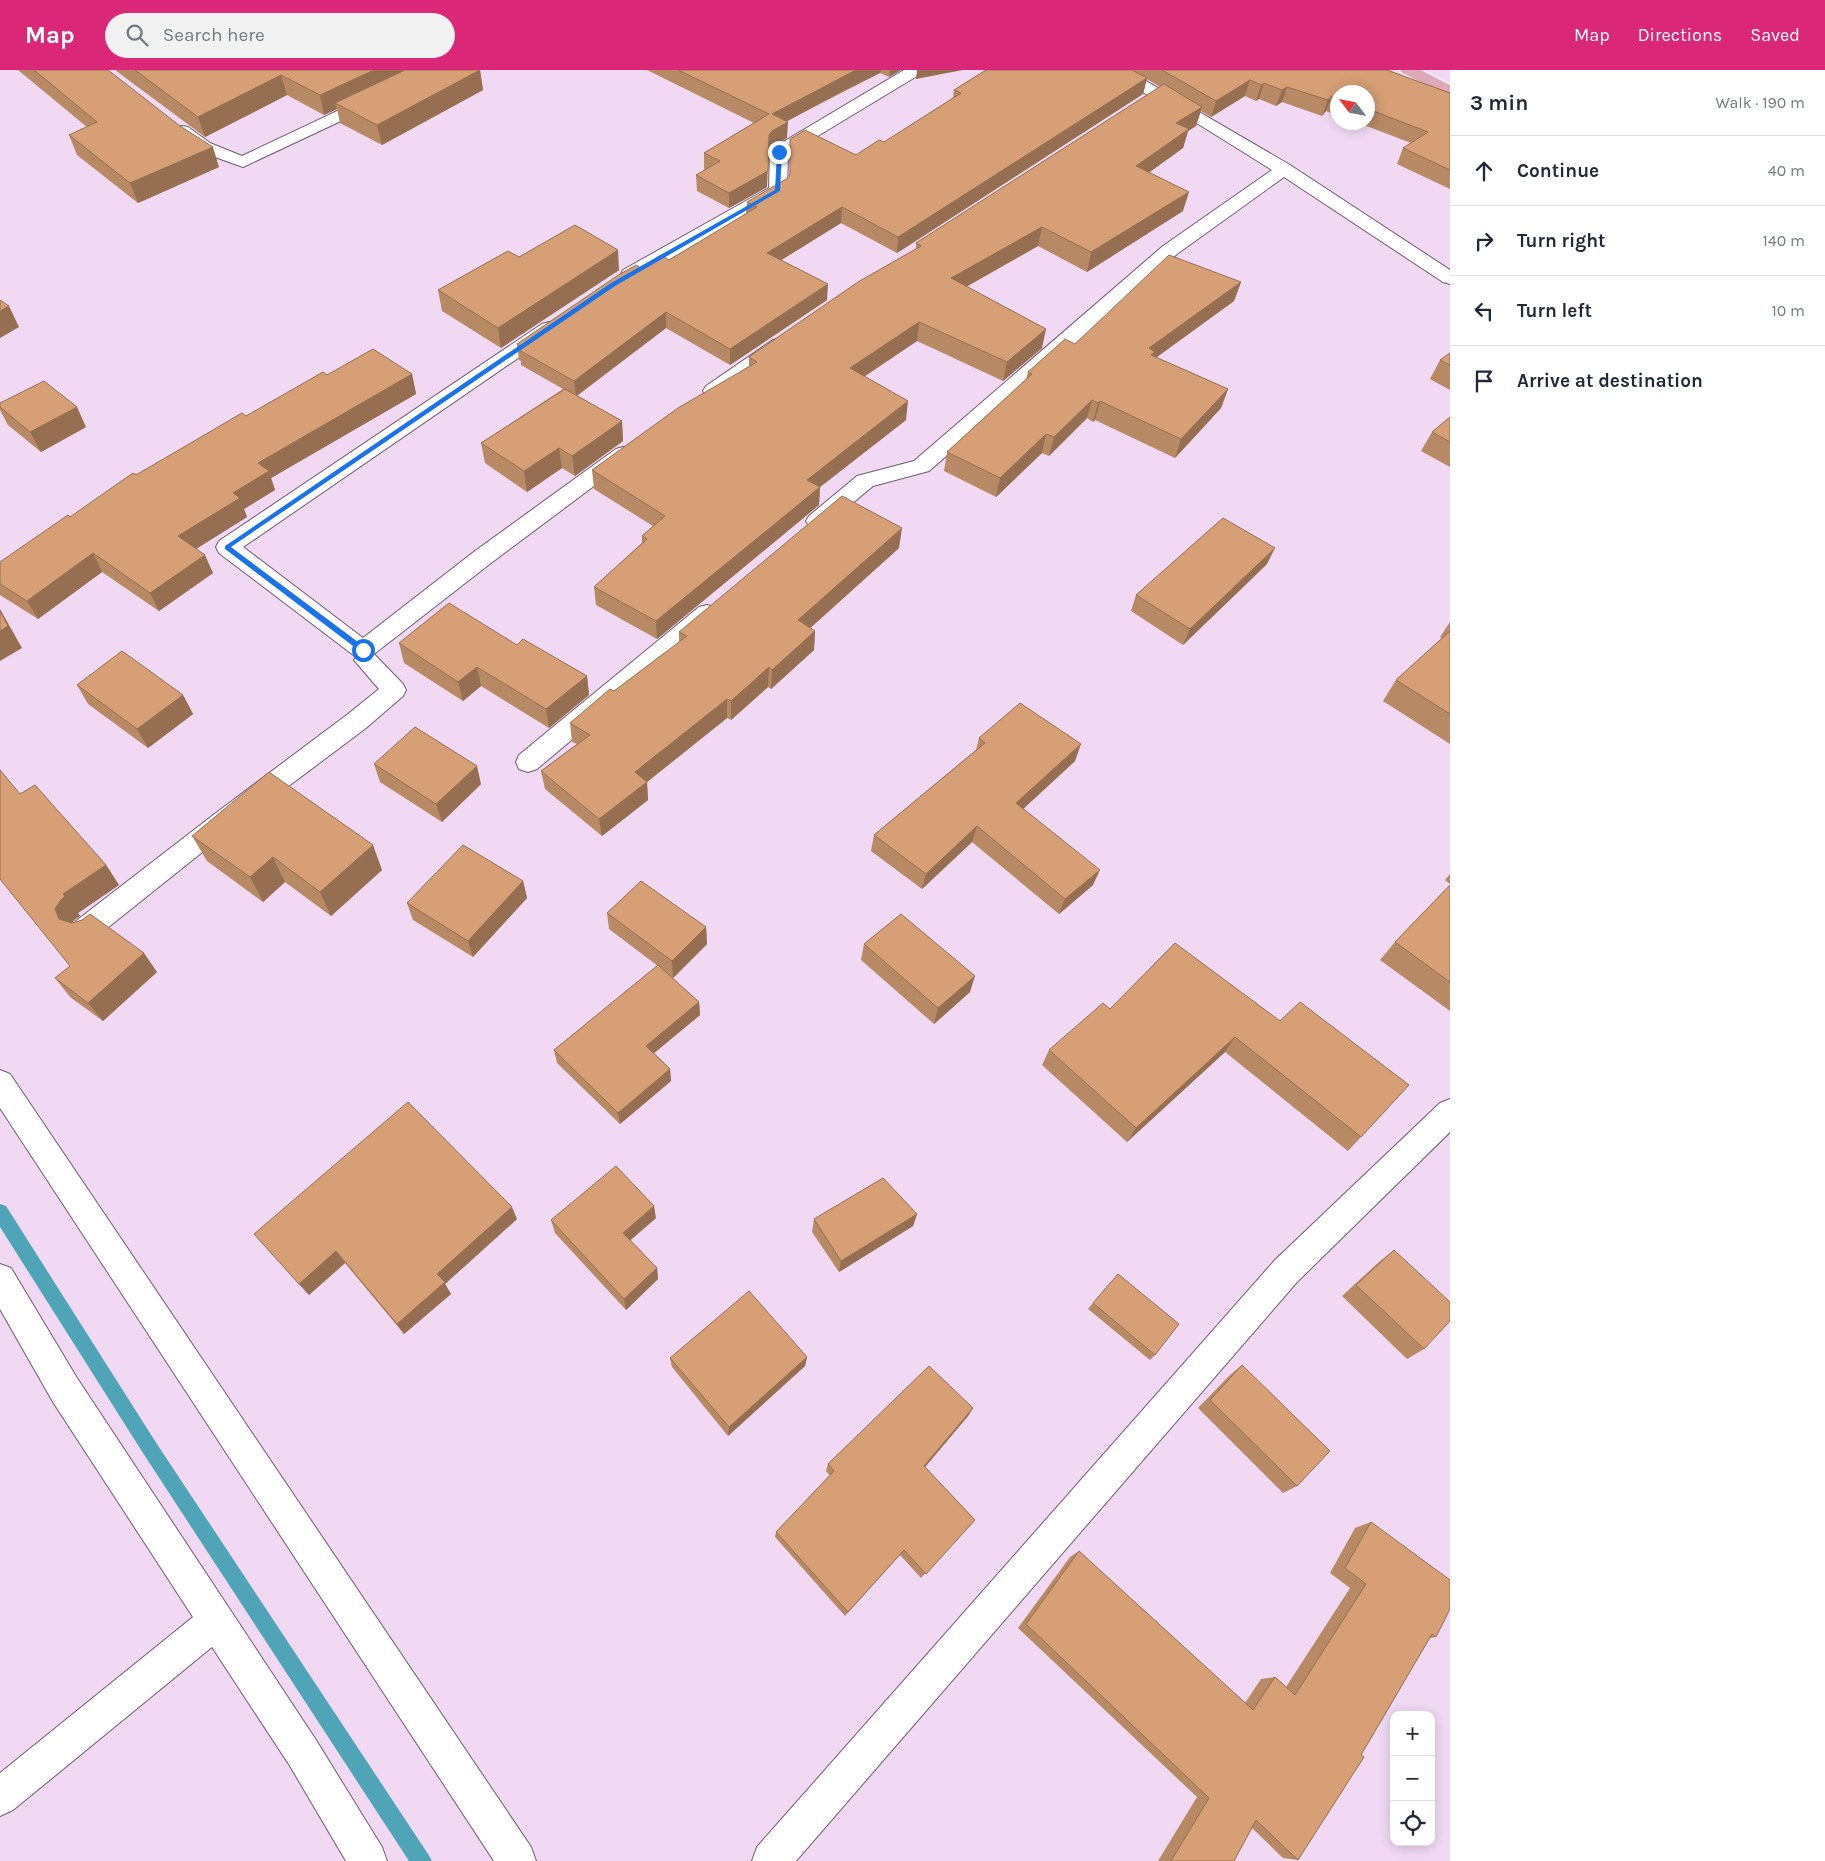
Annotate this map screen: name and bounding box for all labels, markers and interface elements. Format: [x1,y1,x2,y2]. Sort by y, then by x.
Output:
search box [105,13,455,58]
text: Map [25,21,75,49]
icon: search [123,21,151,49]
text: Search here [163,24,265,46]
text: Map [1574,24,1610,46]
text: Directions [1638,24,1722,46]
text: Saved [1750,24,1800,46]
north arrow [1330,85,1375,130]
text: 3 min [1470,91,1528,115]
text: Walk · 190 m [1716,93,1805,112]
route end [768,141,791,164]
icon: ahead [1470,157,1498,185]
text: Continue [1517,160,1599,182]
text: 40 m [1768,161,1805,180]
icon: right [1470,227,1498,255]
text: Turn right [1517,230,1606,252]
text: 140 m [1763,231,1805,250]
icon: left [1470,297,1498,325]
text: Turn left [1517,300,1592,322]
text: 10 m [1771,301,1805,320]
icon: arrive [1470,367,1498,395]
text: Arrive at destination [1517,370,1703,392]
route start [352,639,375,662]
map controls [1390,1711,1435,1846]
button: + [1390,1711,1435,1756]
button: − [1390,1756,1435,1801]
button: locate [1390,1801,1435,1846]

